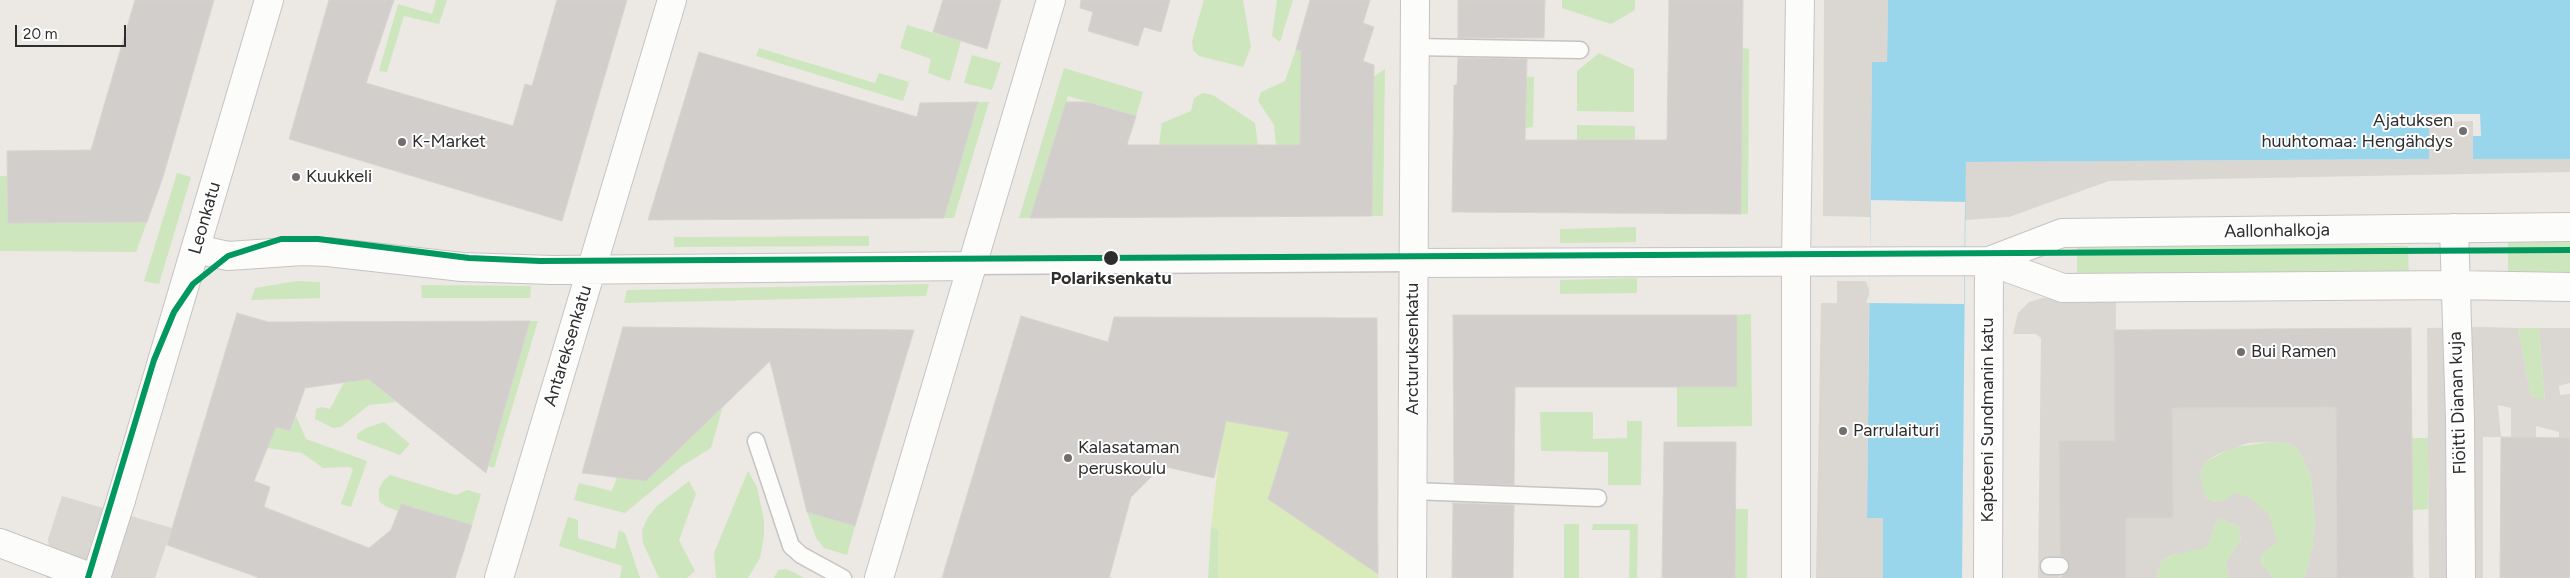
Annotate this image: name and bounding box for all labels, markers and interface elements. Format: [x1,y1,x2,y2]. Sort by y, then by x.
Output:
scale bar [18,15,129,47]
text: 20 m [23,25,57,43]
place label: Ajatuksen huuhtomaa: Hengähdys [2261,110,2453,152]
marker: Ajatuksen huuhtomaa: Hengähdys [2457,125,2469,137]
place label: K-Market [412,131,486,153]
marker: K-Market [396,136,408,148]
place label: Kuukkeli [306,166,372,188]
marker: Kuukkeli [290,171,302,183]
street label: Leonkatu [184,179,226,257]
street label: Aallonhalkoja [2224,219,2330,243]
marker: Polariksenkatu [1102,249,1120,267]
place label: Polariksenkatu [1050,268,1172,290]
street label: Antareksenkatu [539,283,597,409]
street label: Arcturuksenkatu [1402,283,1424,415]
street label: Kapteeni Sundmanin katu [1977,317,1999,523]
street label: Flöitti Dianan kuja [2445,331,2471,475]
place label: Bui Ramen [2251,341,2336,363]
marker: Bui Ramen [2235,346,2247,358]
place label: Parrulaituri [1853,420,1939,442]
marker: Parrulaituri [1837,425,1849,437]
place label: Kalasataman peruskoulu [1078,437,1179,479]
marker: Kalasataman peruskoulu [1062,452,1074,464]

